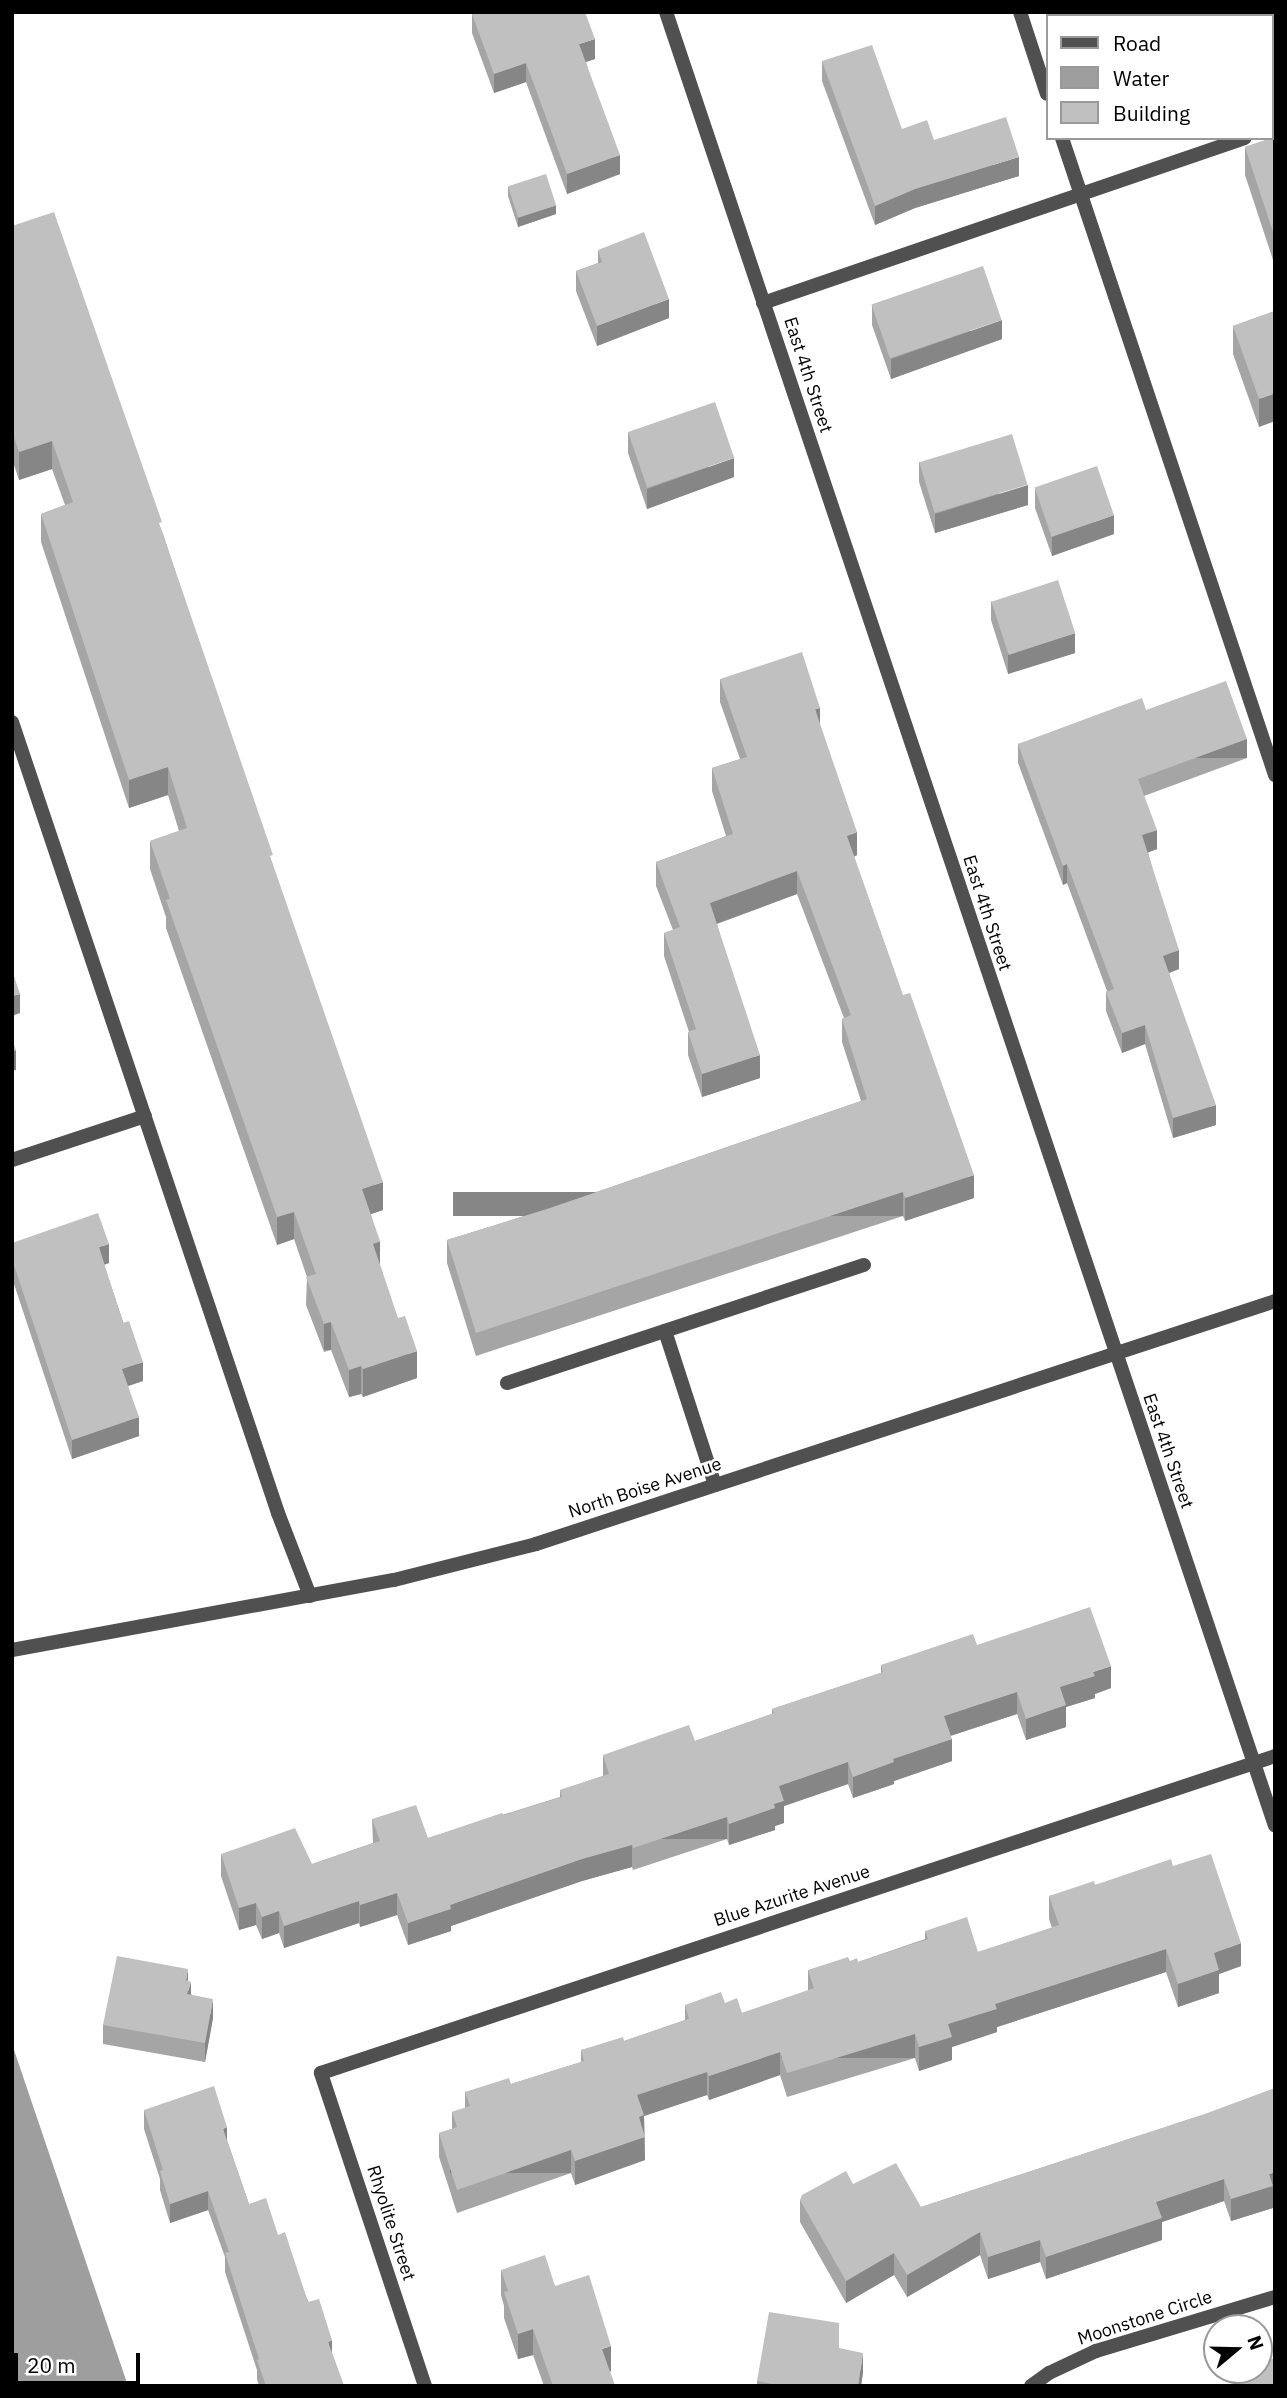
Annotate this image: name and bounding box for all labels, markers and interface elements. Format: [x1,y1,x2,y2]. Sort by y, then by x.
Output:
legend [1046,14,1273,140]
text: Road [1113,29,1161,57]
text: Water [1113,64,1169,92]
text: Building [1113,99,1190,127]
street label: East 4th Street [779,314,837,436]
street label: East 4th Street [958,852,1016,974]
street label: East 4th Street [1138,1391,1198,1511]
street label: North Boise Avenue [566,1453,724,1523]
street label: Blue Azurite Avenue [711,1861,873,1931]
street label: Rhyolite Street [362,2163,420,2283]
street label: Moonstone Circle [1075,2286,1215,2350]
north arrow [1203,2314,1273,2384]
text: N [1242,2332,1270,2353]
scale bar [18,2338,144,2382]
text: 20 m [27,2351,76,2379]

